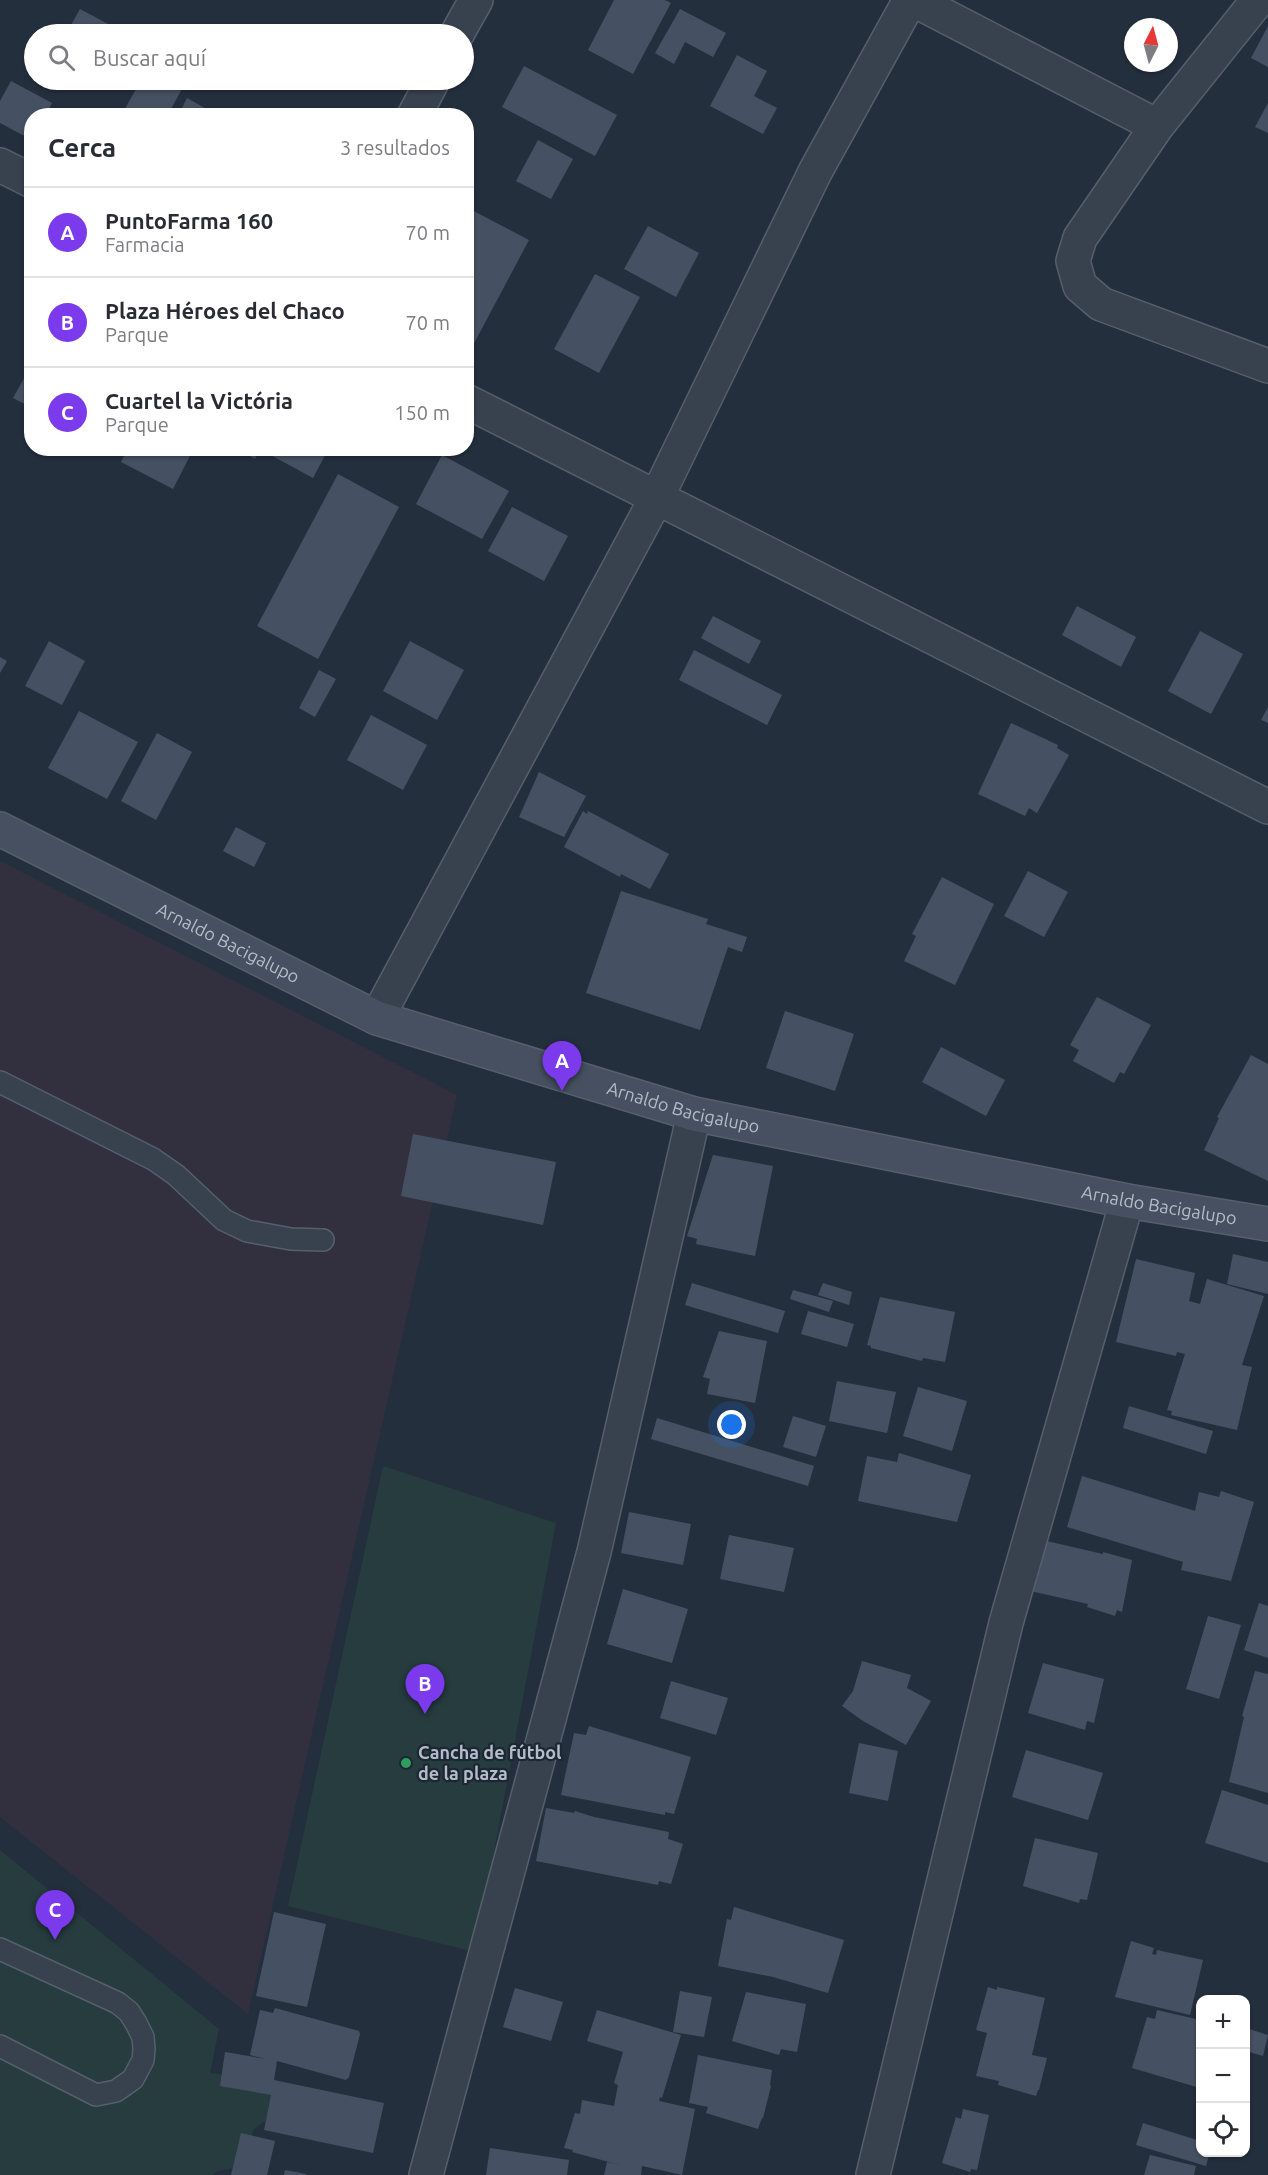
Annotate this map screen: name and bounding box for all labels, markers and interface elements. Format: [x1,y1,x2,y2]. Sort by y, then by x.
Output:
north arrow [1124,18,1178,72]
search box [24,24,474,90]
icon: search [45,41,78,74]
text: Buscar aquí [93,45,206,70]
text: Cerca [48,133,116,162]
text: 3 resultados [340,136,450,159]
text: PuntoFarma 160 [105,208,273,233]
text: A [60,221,75,244]
text: 70 m [406,221,450,244]
text: Farmacia [105,233,185,256]
text: Plaza Héroes del Chaco [105,298,345,323]
text: B [61,311,74,334]
text: 70 m [406,311,450,334]
text: Parque [105,323,169,346]
text: Cuartel la Victória [105,388,293,413]
text: C [61,401,74,424]
text: 150 m [394,401,450,424]
text: Parque [105,413,169,436]
street label: Arnaldo Bacigalupo [154,898,303,987]
pin: A [542,1042,582,1091]
street label: Arnaldo Bacigalupo [605,1077,761,1136]
street label: Arnaldo Bacigalupo [1080,1181,1238,1228]
your location [717,1410,746,1439]
pin: B [406,1664,444,1714]
place label: Cancha de fútbol de la plaza [418,1742,562,1783]
marker: Cancha de fútbol de la plaza [399,1756,413,1770]
pin: C [36,1890,74,1940]
map controls [1196,1995,1250,2157]
button: + [1196,1995,1250,2049]
button: − [1196,2049,1250,2103]
button: locate [1196,2103,1250,2157]

